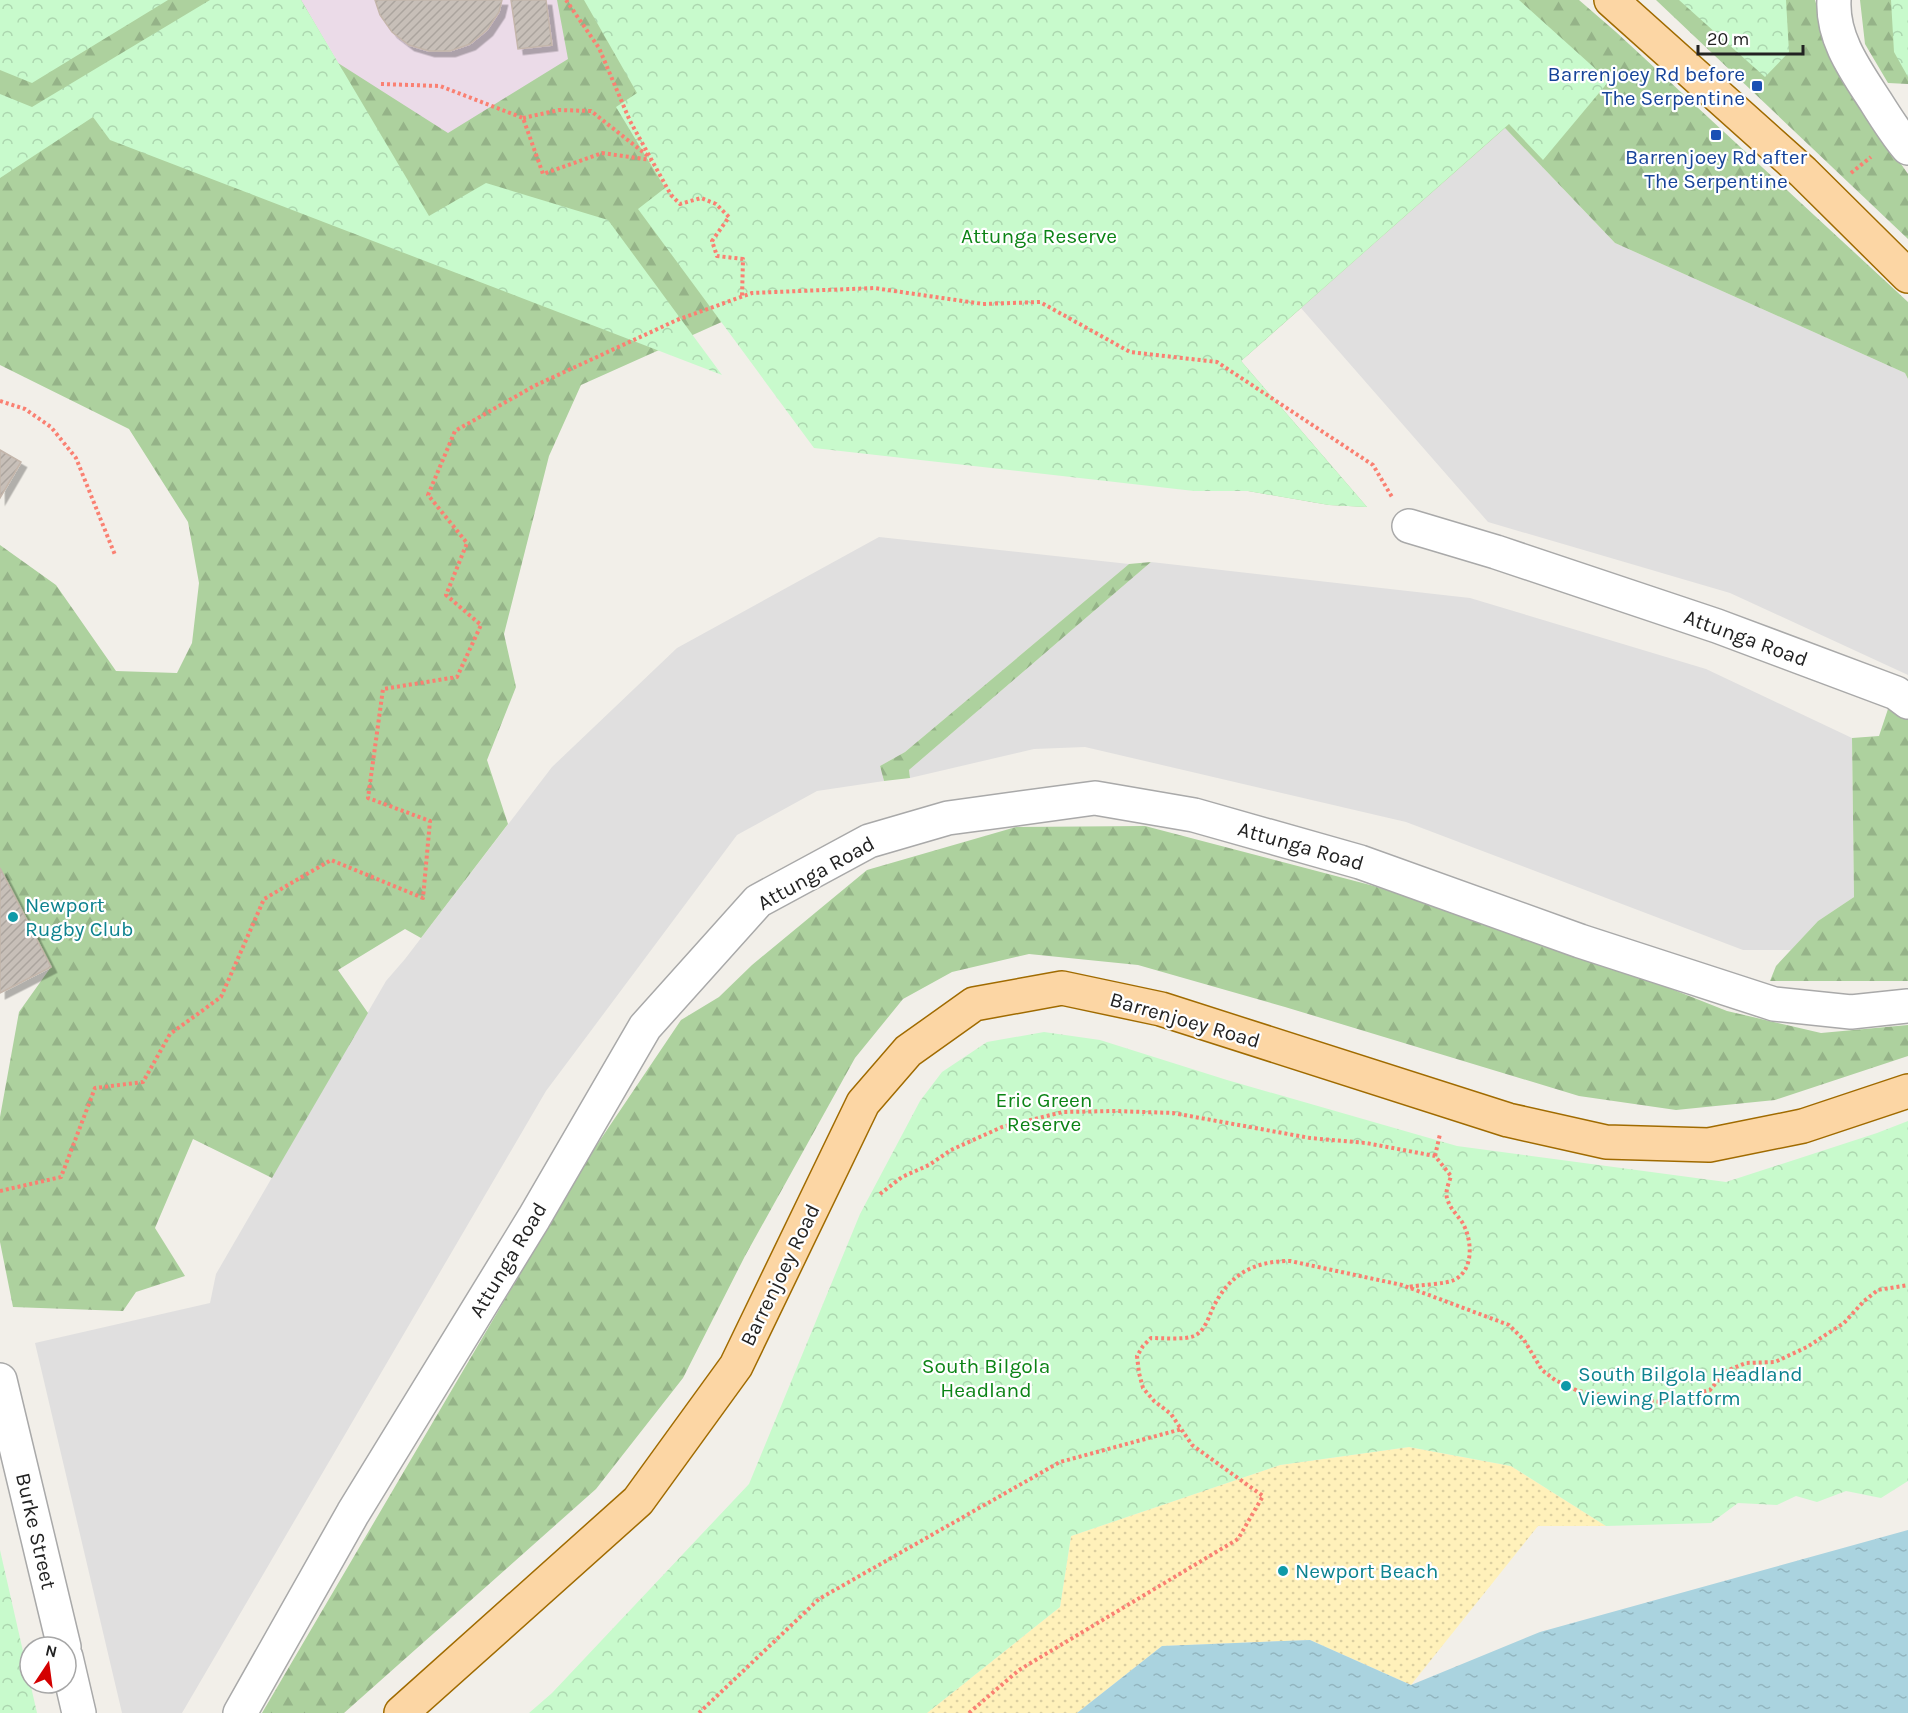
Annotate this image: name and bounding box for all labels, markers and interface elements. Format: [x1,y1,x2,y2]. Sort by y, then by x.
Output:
scale bar [1698,18,1803,56]
text: 20 m [1707,28,1749,50]
place label: Barrenjoey Rd before The Serpentine [1548,62,1745,110]
marker: Barrenjoey Rd before The Serpentine [1750,79,1764,93]
marker: Barrenjoey Rd after The Serpentine [1709,128,1723,142]
place label: Barrenjoey Rd after The Serpentine [1625,145,1807,193]
park label: Attunga Reserve [961,224,1117,248]
street label: Attunga Road [1681,604,1811,672]
street label: Attunga Road [1235,817,1367,875]
street label: Attunga Road [753,831,879,915]
place label: Newport Rugby Club [25,893,134,941]
marker: Newport Rugby Club [6,910,20,924]
street label: Barrenjoey Road [1107,987,1263,1053]
park label: Eric Green Reserve [996,1088,1092,1136]
street label: Attunga Road [464,1198,552,1322]
street label: Barrenjoey Road [735,1200,825,1350]
park label: South Bilgola Headland [922,1354,1050,1402]
place label: South Bilgola Headland Viewing Platform [1578,1362,1803,1410]
marker: South Bilgola Headland Viewing Platform [1559,1379,1573,1393]
street label: Burke Street [11,1471,61,1592]
place label: Newport Beach [1295,1559,1439,1583]
marker: Newport Beach [1276,1564,1290,1578]
north arrow [18,1635,78,1695]
text: N [44,1640,59,1661]

